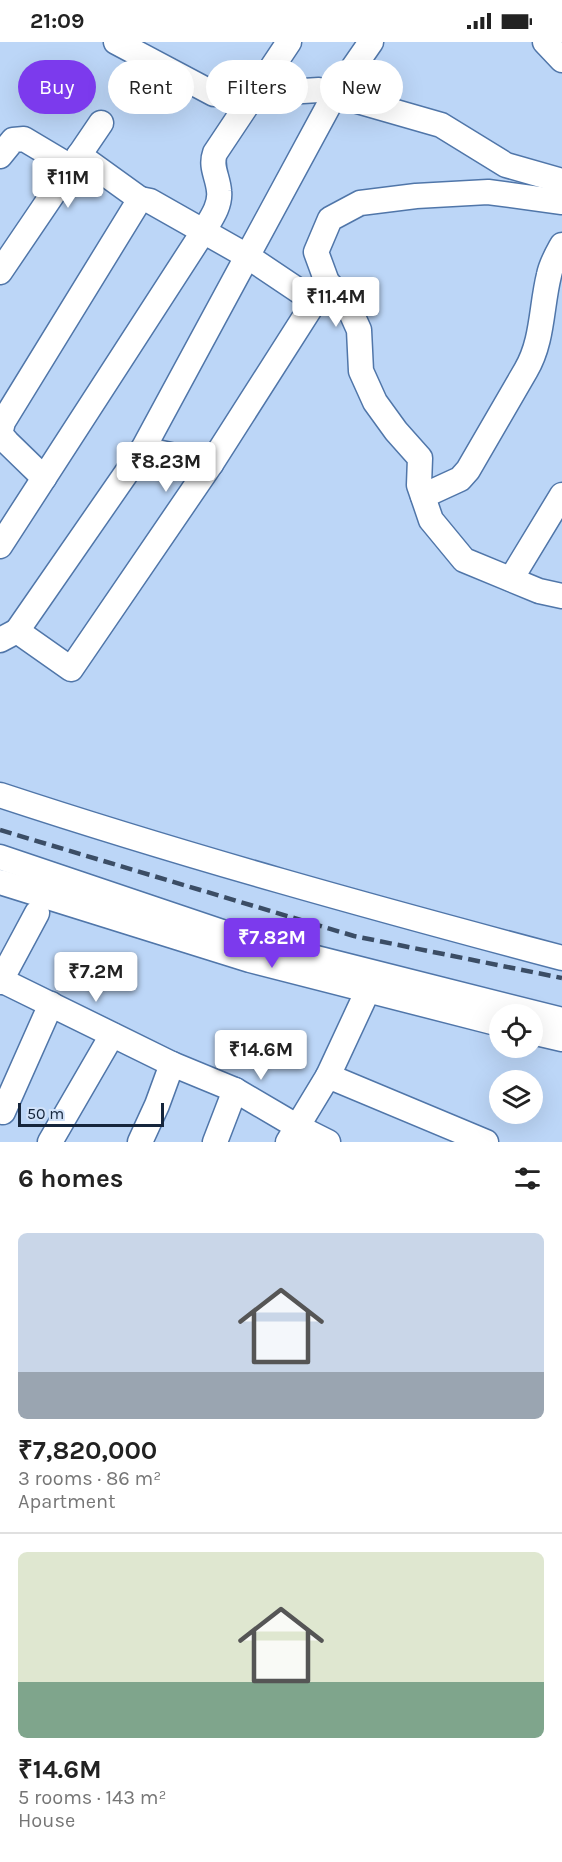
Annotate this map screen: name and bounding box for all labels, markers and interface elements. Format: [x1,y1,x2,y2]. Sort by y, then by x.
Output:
text: 21:09 [30,8,84,34]
chip: Buy [18,60,96,114]
chip: Rent [108,60,194,114]
chip: Filters [206,60,308,114]
chip: New [320,60,403,114]
pin: ₹11M [32,158,104,209]
text: ₹11M [46,166,90,189]
pin: ₹11.4M [287,277,385,328]
text: ₹11.4M [306,285,366,308]
pin: ₹8.23M [117,442,215,493]
text: ₹8.23M [131,450,201,473]
pin: ₹7.82M [223,918,321,969]
text: ₹7.82M [238,926,306,949]
pin: ₹7.2M [54,952,138,1003]
text: ₹7.2M [68,960,124,983]
map controls [489,1004,543,1124]
button: locate [489,1004,543,1058]
pin: ₹14.6M [212,1030,310,1081]
text: ₹14.6M [229,1038,293,1061]
button: layers [489,1070,543,1124]
scale bar [18,1100,164,1128]
text: 50 m [27,1104,64,1123]
icon: filters [511,1162,544,1195]
text: 6 homes [18,1163,123,1194]
icon: home [227,1272,335,1380]
text: ₹7,820,000 [18,1435,157,1466]
text: 3 rooms · 86 m² [18,1467,161,1490]
text: Apartment [18,1490,116,1513]
icon: home [227,1591,335,1699]
text: ₹14.6M [18,1754,102,1785]
text: 5 rooms · 143 m² [18,1786,167,1809]
text: House [18,1809,75,1832]

